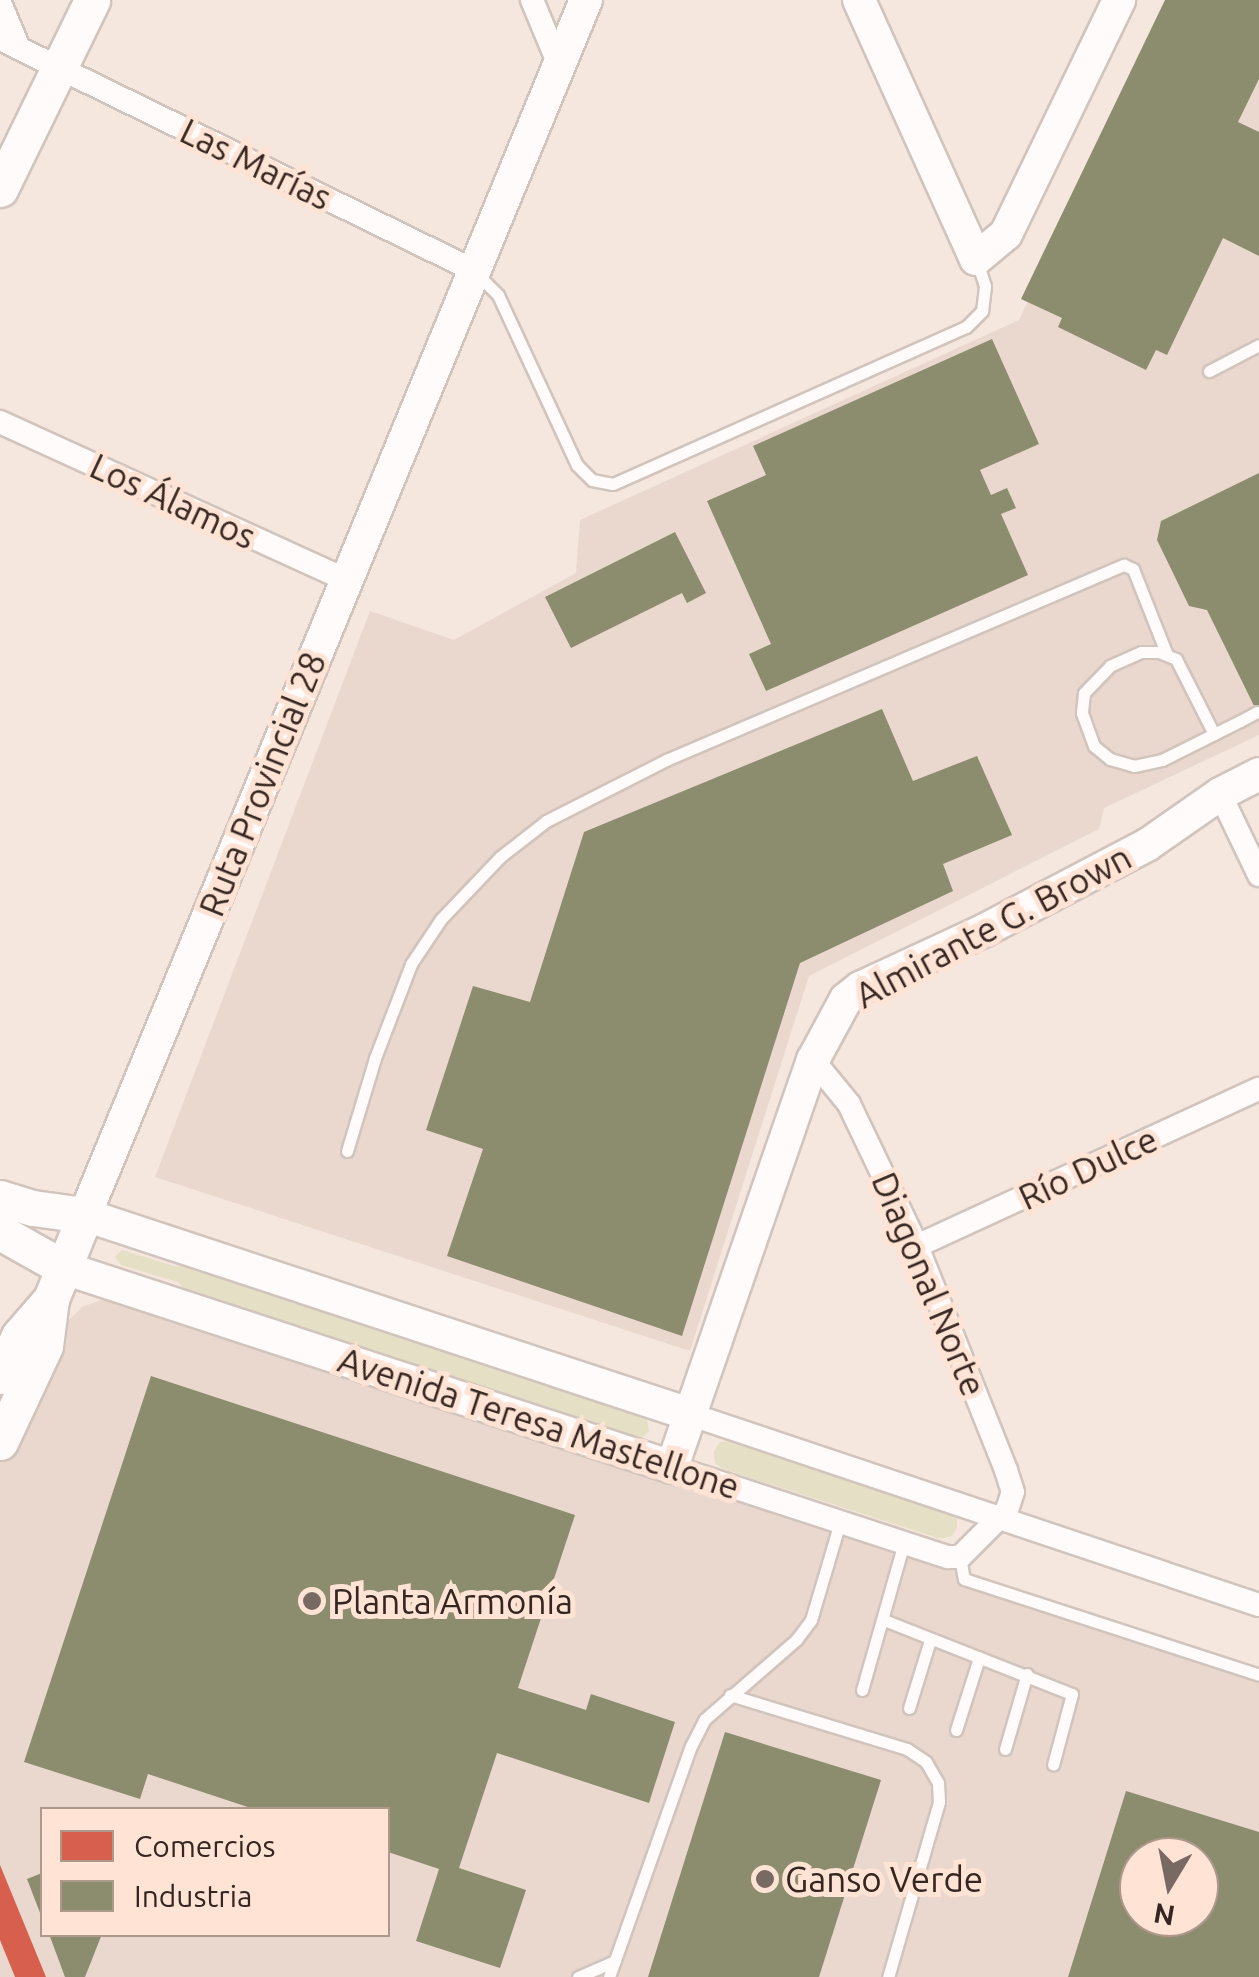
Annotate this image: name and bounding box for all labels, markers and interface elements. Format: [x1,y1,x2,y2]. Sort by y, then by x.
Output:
street label: Las Marías [174,110,338,218]
street label: Los Álamos [84,444,262,558]
street label: Ruta Provincial 28 [190,646,334,922]
street label: Almirante G. Brown [848,836,1138,1016]
street label: Río Dulce [1012,1118,1164,1218]
street label: Diagonal Norte [863,1166,995,1402]
street label: Avenida Teresa Mastellone [333,1338,745,1508]
place label: Planta Armonía [332,1580,573,1622]
marker: Planta Armonía [301,1590,323,1612]
legend [40,1807,390,1937]
text: Comercios [134,1829,276,1863]
north arrow [1119,1837,1219,1937]
place label: Ganso Verde [785,1858,983,1900]
marker: Ganso Verde [754,1868,776,1890]
text: Industria [134,1879,252,1913]
text: N [1151,1898,1177,1932]

